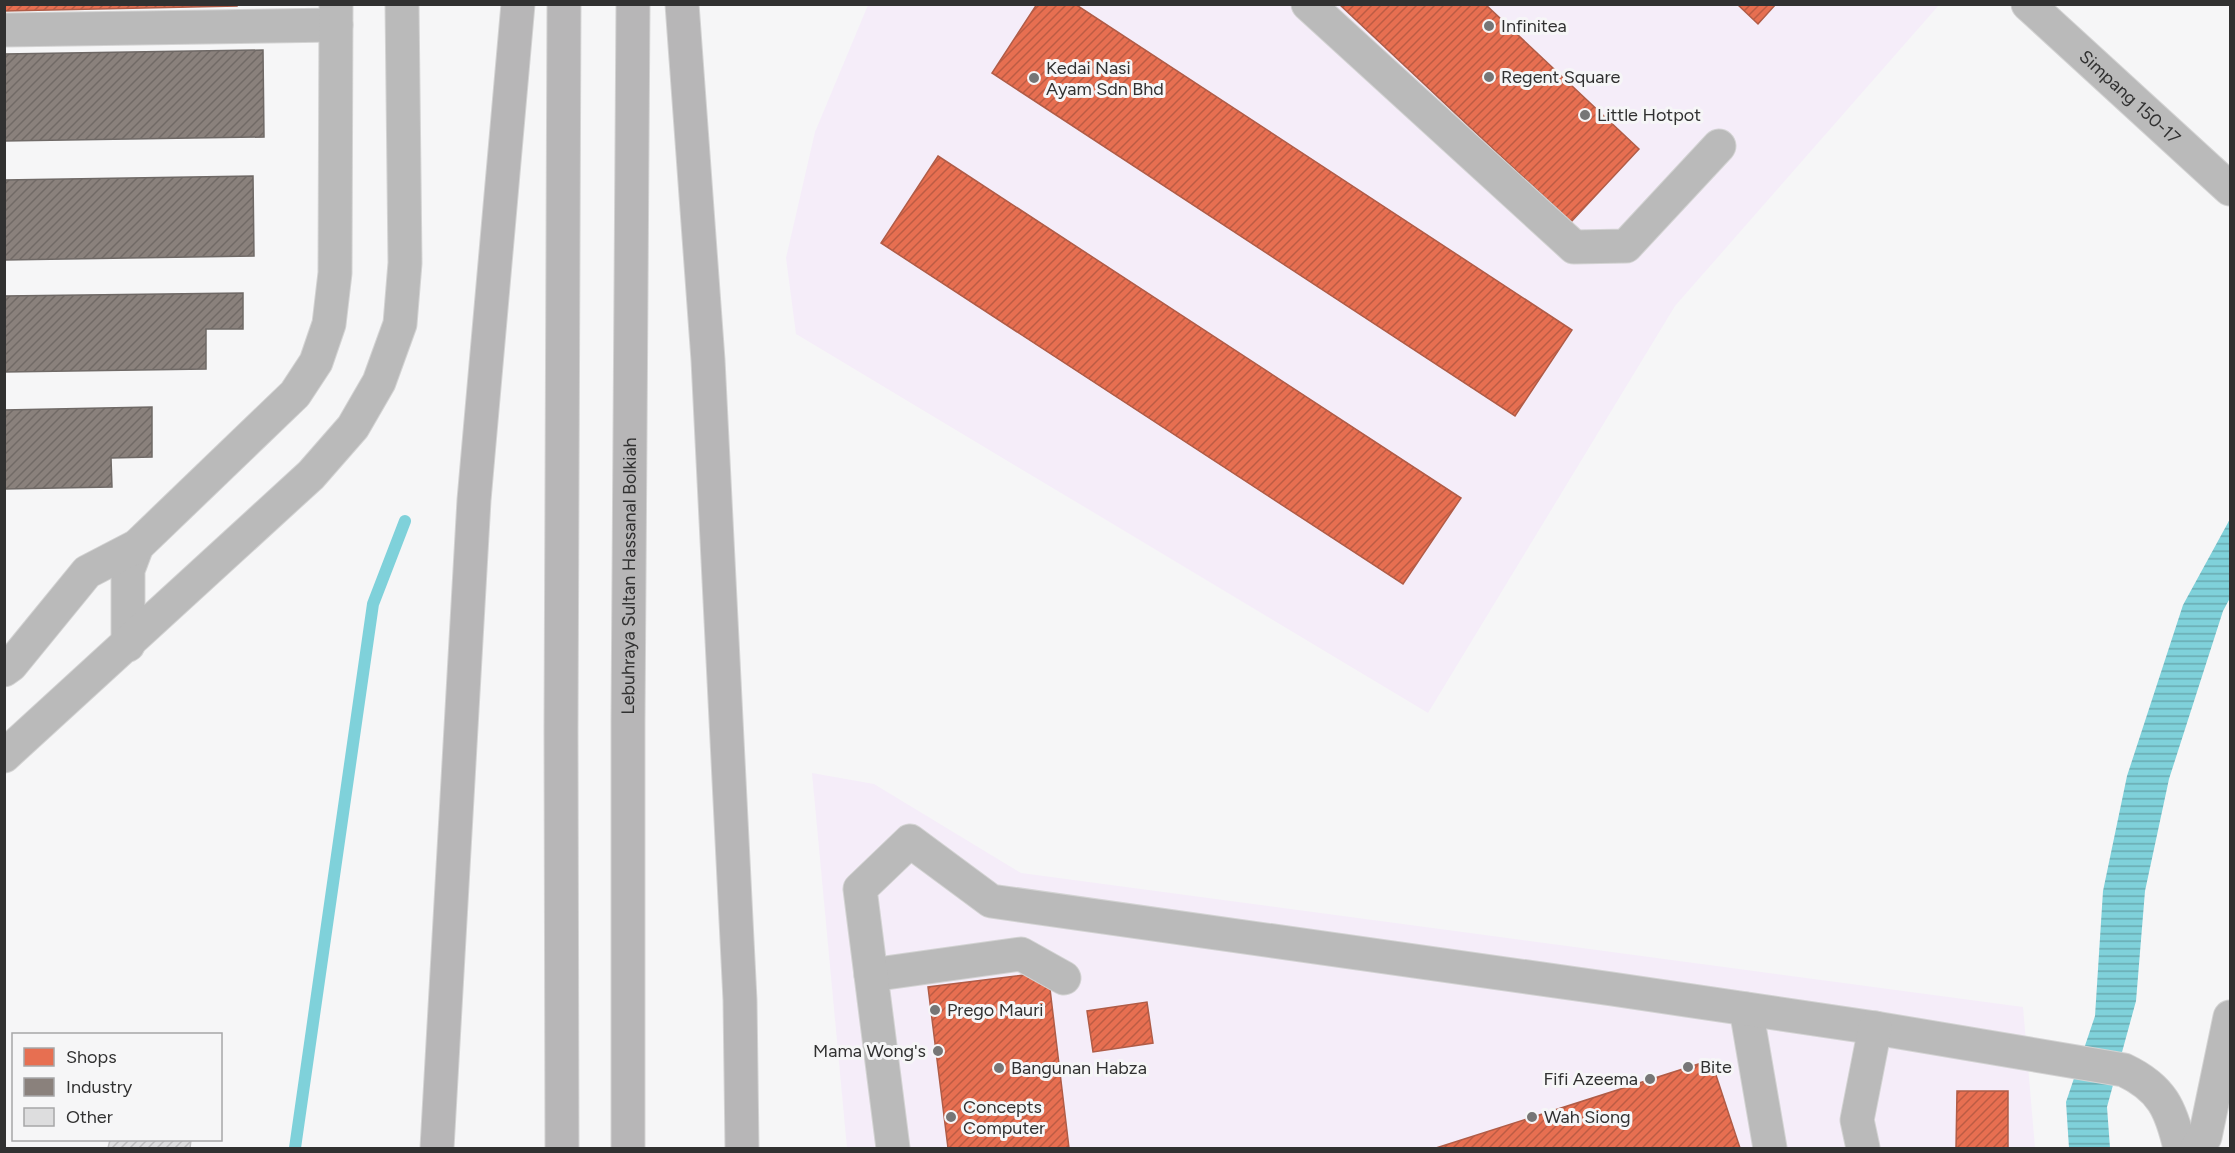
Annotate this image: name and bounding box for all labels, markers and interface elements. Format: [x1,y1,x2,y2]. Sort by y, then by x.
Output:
place label: Infinitea [1501,15,1567,37]
marker: Infinitea [1482,19,1496,33]
street label: Simpang 150-17 [2075,45,2185,149]
place label: Kedai Nasi Ayam Sdn Bhd [1046,57,1164,100]
place label: Regent Square [1501,66,1621,88]
marker: Regent Square [1482,70,1496,84]
marker: Kedai Nasi Ayam Sdn Bhd [1027,71,1041,85]
place label: Little Hotpot [1597,104,1701,126]
marker: Little Hotpot [1578,108,1592,122]
street label: Lebuhraya Sultan Hassanal Bolkiah [617,437,641,715]
place label: Prego Mauri [947,999,1043,1021]
marker: Prego Mauri [928,1003,942,1017]
legend [12,1033,222,1141]
place label: Mama Wong's [813,1040,926,1062]
marker: Mama Wong's [931,1044,945,1058]
text: Shops [66,1046,117,1068]
place label: Bite [1700,1056,1732,1078]
place label: Bangunan Habza [1011,1057,1147,1079]
marker: Bite [1681,1060,1695,1074]
marker: Bangunan Habza [992,1061,1006,1075]
place label: Fifi Azeema [1544,1068,1638,1090]
marker: Fifi Azeema [1643,1072,1657,1086]
text: Industry [66,1076,133,1098]
place label: Concepts Computer [963,1096,1045,1139]
text: Other [66,1106,113,1128]
place label: Wah Siong [1544,1106,1631,1128]
marker: Concepts Computer [944,1110,958,1124]
marker: Wah Siong [1525,1110,1539,1124]

